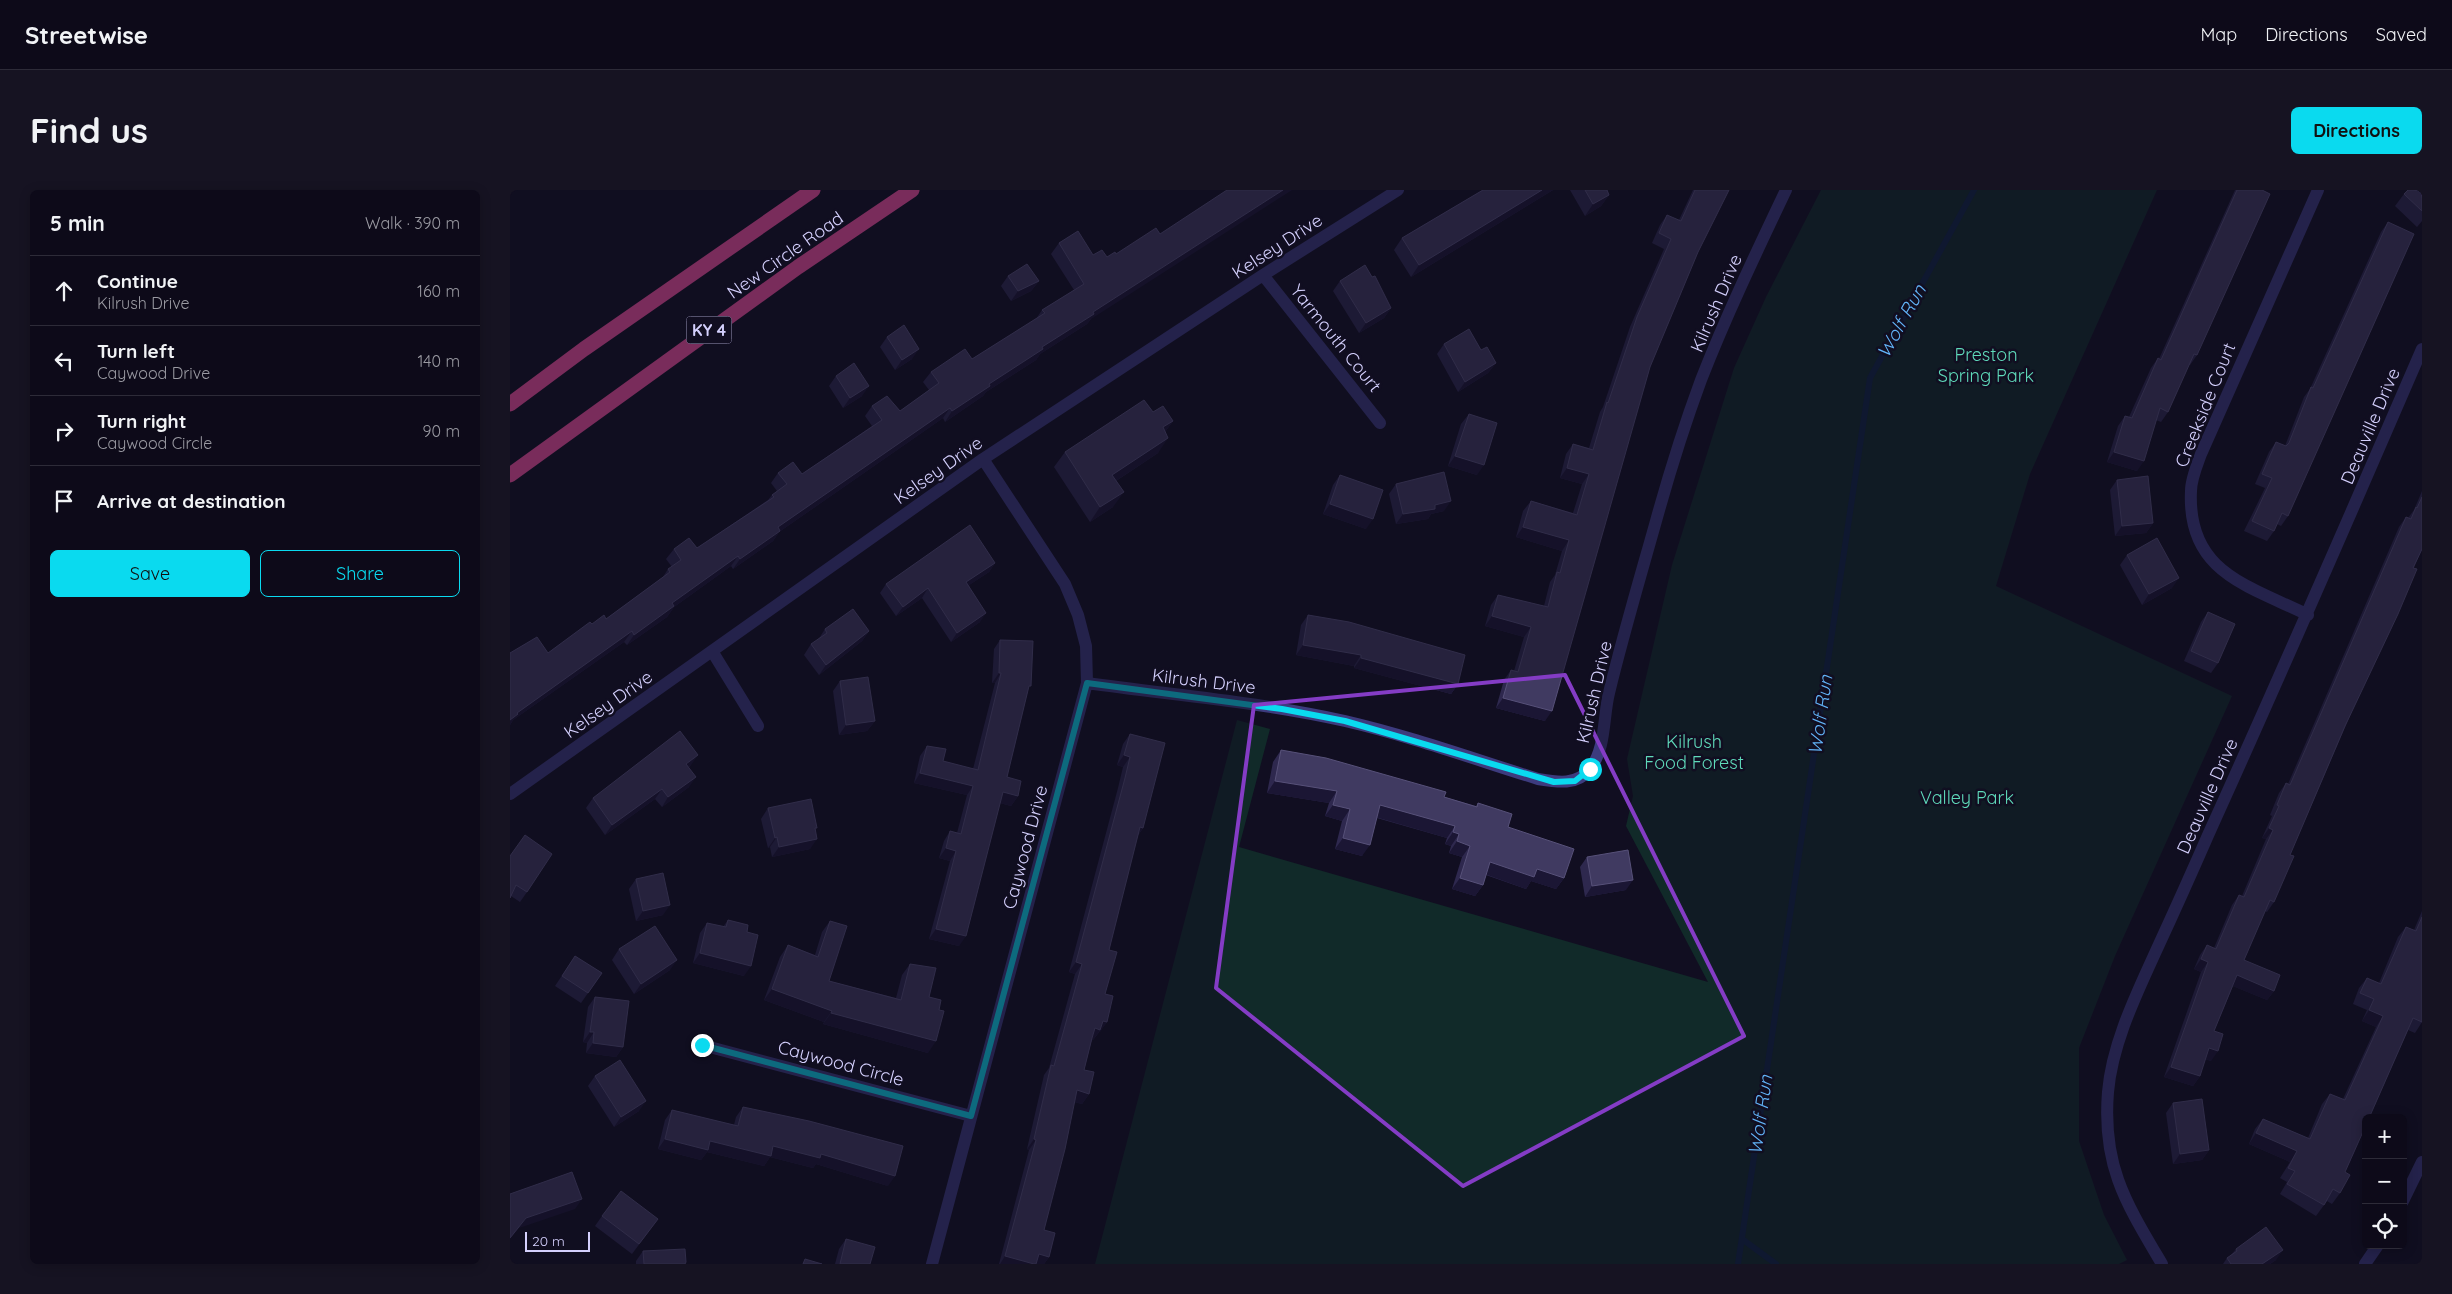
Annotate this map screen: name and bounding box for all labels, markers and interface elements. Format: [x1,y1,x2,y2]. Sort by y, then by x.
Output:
text: Streetwise [25,20,148,50]
text: Map [2200,23,2237,46]
text: Directions [2265,23,2348,46]
text: Saved [2376,23,2427,46]
button: Directions [2291,107,2422,154]
text: Find us [30,108,148,152]
street label: New Circle Road [722,206,848,304]
street label: Kelsey Drive [1228,208,1326,284]
text: 5 min [50,210,105,236]
text: Walk · 390 m [365,213,460,233]
street label: Kilrush Drive [1685,251,1747,355]
text: Continue [97,269,178,293]
icon: ahead [50,277,78,305]
street label: Yarmouth Court [1286,279,1386,397]
water label: Wolf Run [1871,279,1931,362]
text: 160 m [417,281,460,301]
text: Kilrush Drive [97,293,190,313]
road number: KY 4 [686,316,732,344]
text: Turn left [97,339,175,363]
street label: Creekside Court [2170,339,2240,471]
park label: Preston Spring Park [1938,343,2034,387]
icon: left [50,347,78,375]
text: 140 m [417,351,460,371]
text: Caywood Drive [97,363,210,383]
street label: Deauville Drive [2335,364,2405,488]
text: Turn right [97,409,186,433]
icon: right [50,417,78,445]
text: 90 m [423,421,460,441]
street label: Kelsey Drive [889,431,987,509]
text: Caywood Circle [97,433,212,453]
icon: arrive [50,487,78,515]
text: Arrive at destination [97,489,286,513]
button: Save [50,550,250,597]
button: Share [260,550,460,597]
street label: Kilrush Drive [1571,639,1617,745]
street label: Kilrush Drive [1151,663,1257,699]
street label: Kelsey Drive [559,665,657,743]
water label: Wolf Run [1803,673,1838,756]
park label: Kilrush Food Forest [1644,730,1744,774]
street label: Deauville Drive [2171,735,2243,857]
route start [1579,758,1602,781]
street label: Caywood Drive [997,783,1053,911]
park label: Valley Park [1920,786,2014,809]
route end [691,1034,714,1057]
street label: Caywood Circle [775,1035,907,1091]
water label: Wolf Run [1743,1073,1778,1156]
map controls [2362,1114,2407,1249]
button: + [2362,1114,2407,1159]
button: − [2362,1159,2407,1204]
button: locate [2362,1204,2407,1249]
scale bar [525,1229,590,1252]
text: 20 m [532,1232,565,1250]

